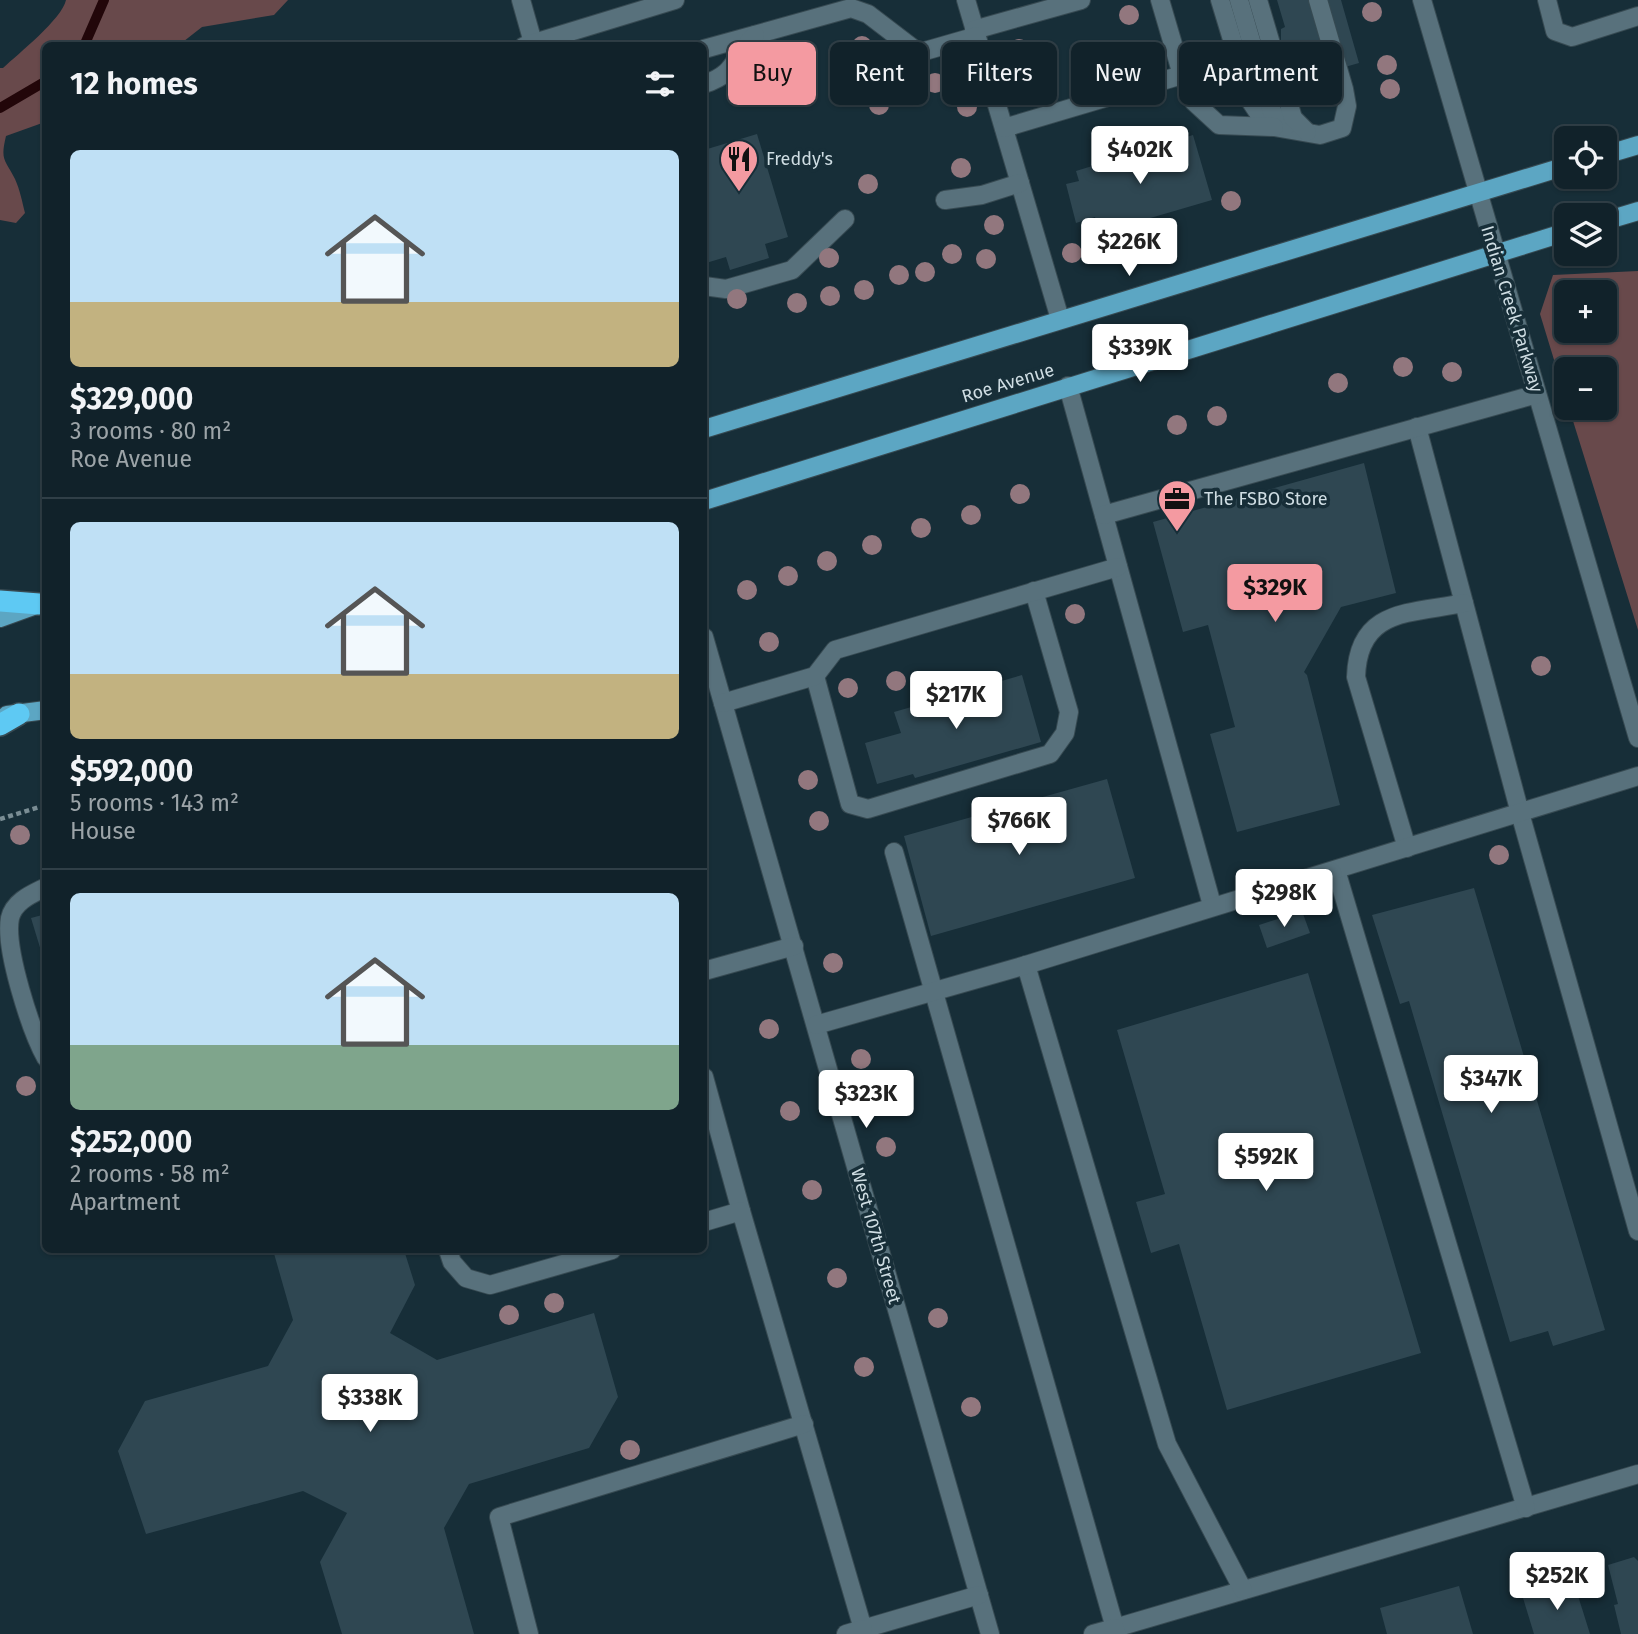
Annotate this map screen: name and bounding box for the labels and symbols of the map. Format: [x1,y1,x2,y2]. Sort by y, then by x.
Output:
pin: $402K [1091,127,1189,186]
restaurant icon: Freddy's [718,138,760,193]
place label: Freddy's [766,148,833,170]
pin: $226K [1080,218,1178,278]
street label: Indian Creek Parkway [1476,223,1548,395]
pin: $339K [1091,324,1189,384]
street label: Roe Avenue [959,359,1057,407]
office icon: The FSBO Store [1156,478,1198,533]
place label: The FSBO Store [1204,488,1328,510]
pin: $329K [1226,564,1324,624]
pin: $217K [907,672,1005,731]
pin: $766K [970,798,1068,857]
pin: $298K [1235,870,1333,929]
pin: $347K [1442,1056,1540,1115]
pin: $323K [817,1070,915,1130]
pin: $592K [1217,1134,1315,1193]
street label: West 107th Street [846,1166,906,1307]
pin: $338K [321,1374,419,1434]
pin: $252K [1508,1552,1606,1612]

